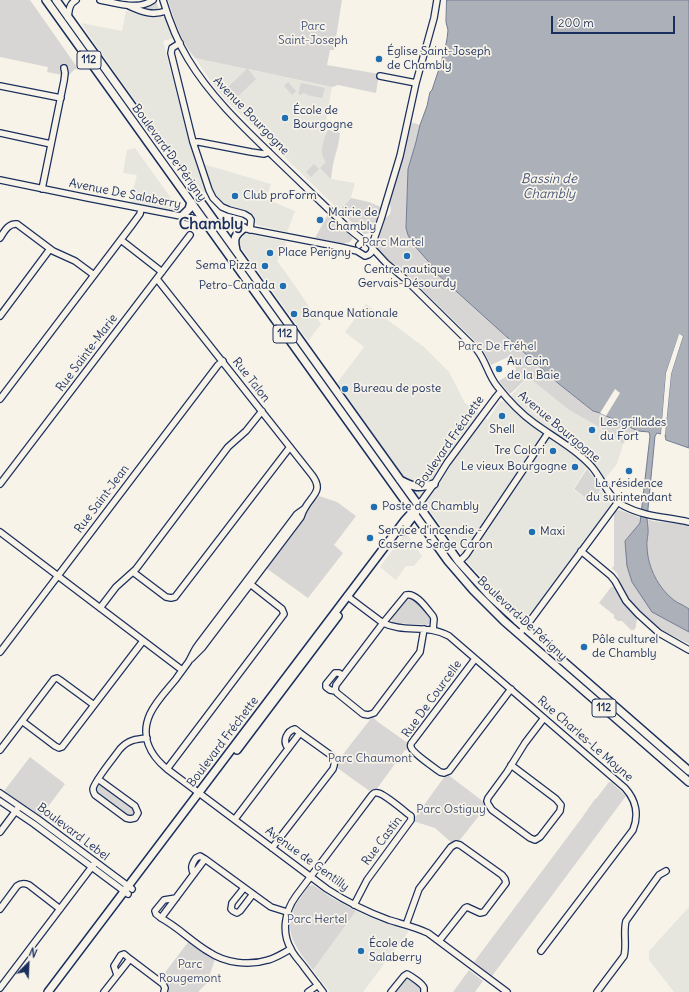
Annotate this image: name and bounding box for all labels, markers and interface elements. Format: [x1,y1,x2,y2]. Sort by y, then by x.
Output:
scale bar [553,8,677,34]
text: 200 m [558,15,594,30]
park label: Parc Saint-Joseph [278,20,348,48]
place label: Église Saint-Joseph de Chambly [387,45,491,73]
road number: 112 [77,51,101,69]
marker: Église Saint-Joseph de Chambly [374,54,384,64]
street label: Avenue Bourgogne [210,74,292,158]
street label: Boulevard De Périgny [129,101,209,205]
place label: École de Bourgogne [293,104,353,132]
marker: École de Bourgogne [280,113,290,123]
water label: Bassin de Chambly [521,171,577,202]
street label: Avenue De Salaberry [68,176,182,212]
place label: Club proForm [243,189,317,203]
marker: Club proForm [230,191,240,201]
place label: Mairie de Chambly [328,206,378,234]
district label: Chambly [179,214,243,234]
marker: Mairie de Chambly [315,215,325,225]
park label: Parc Martel [362,236,424,250]
place label: Place Perigny [278,246,351,260]
marker: Place Perigny [265,248,275,258]
marker: Centre nautique Gervais-Désourdy [402,251,412,261]
place label: Sema Pizza [195,259,257,273]
marker: Sema Pizza [260,261,270,271]
place label: Centre nautique Gervais-Désourdy [358,263,456,291]
place label: Petro-Canada [199,279,275,293]
marker: Petro-Canada [278,281,288,291]
place label: Banque Nationale [302,307,398,321]
marker: Banque Nationale [289,309,299,319]
street label: Rue Sainte-Marie [53,312,121,394]
road number: 112 [273,325,297,343]
park label: Parc De Fréhel [458,340,536,354]
street label: Rue Talon [229,355,273,405]
place label: Au Coin de la Baie [507,355,560,383]
marker: Au Coin de la Baie [494,364,504,374]
place label: Bureau de poste [353,382,441,396]
marker: Bureau de poste [340,384,350,394]
street label: Avenue Bourgogne [515,388,603,466]
street label: Boulevard Fréchette [413,393,487,491]
marker: Shell [497,411,507,421]
place label: Les grillades du Fort [600,416,666,444]
place label: Shell [489,423,515,437]
marker: Les grillades du Fort [587,425,597,435]
place label: Tre Colori [494,444,545,458]
marker: Tre Colori [548,446,558,456]
place label: Le vieux Bourgogne [461,460,567,474]
street label: Rue Saint-Jean [72,462,132,536]
marker: Le vieux Bourgogne [570,462,580,472]
marker: La résidence du surintendant [624,466,634,476]
place label: La résidence du surintendant [586,477,672,505]
place label: Poste de Chambly [382,500,479,514]
marker: Poste de Chambly [369,502,379,512]
place label: Service d'incendie - Caserne Serge Caron [378,524,493,552]
place label: Maxi [540,525,565,539]
marker: Maxi [527,527,537,537]
marker: Service d'incendie - Caserne Serge Caron [365,533,375,543]
street label: Boulevard De Périgny [474,574,570,664]
place label: Pôle culturel de Chambly [592,633,658,661]
marker: Pôle culturel de Chambly [579,642,589,652]
street label: Rue De Courcelle [399,657,465,741]
street label: Boulevard Fréchette [184,694,262,790]
street label: Rue Charles-Le Moyne [534,694,636,784]
road number: 112 [592,699,616,717]
park label: Parc Chaumont [328,752,412,766]
street label: Boulevard Lebel [34,800,112,864]
park label: Parc Ostiguy [416,803,486,817]
street label: Rue Castin [359,814,405,868]
street label: Avenue de Gentilly [262,824,352,894]
park label: Parc Hertel [287,913,347,927]
place label: École de Salaberry [369,937,422,965]
north arrow [8,944,48,984]
text: N [27,945,39,961]
marker: École de Salaberry [356,946,366,956]
park label: Parc Rougemont [159,958,221,986]

